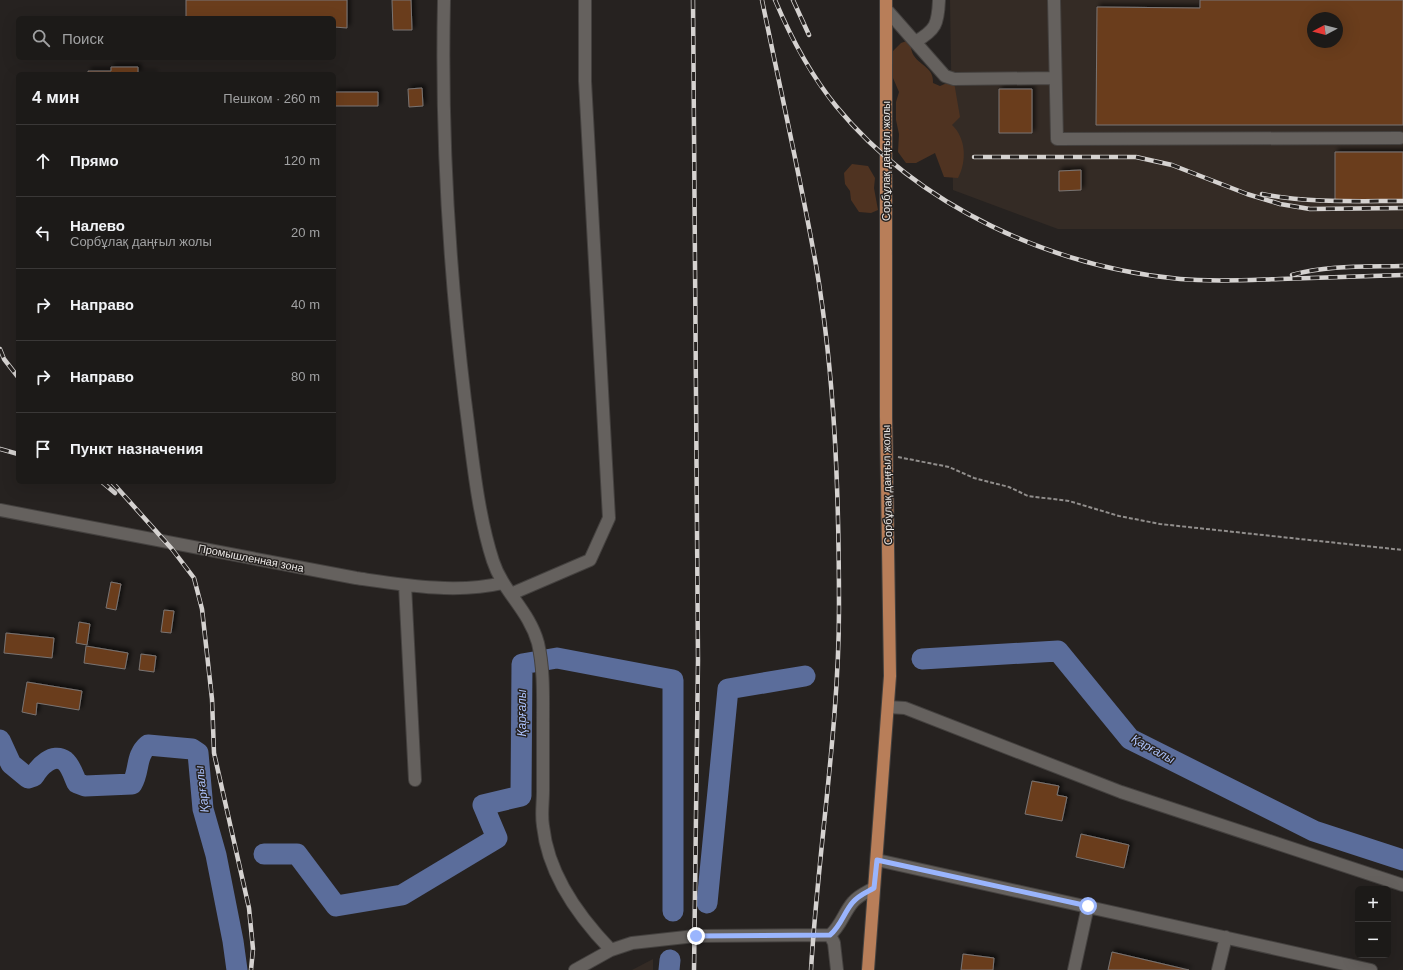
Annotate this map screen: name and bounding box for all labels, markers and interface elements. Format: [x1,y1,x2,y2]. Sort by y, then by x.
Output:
north arrow [1307,12,1343,48]
search box [16,16,336,60]
icon: search [30,27,52,49]
text: Поиск [62,30,104,47]
text: 4 мин [32,88,79,107]
text: Пешком · 260 m [223,91,320,106]
street label: Сорбұлақ даңғыл жолы [880,101,892,221]
icon: ahead [32,150,54,172]
text: Прямо [70,152,119,169]
text: 120 m [284,153,320,168]
text: Налево [70,217,125,234]
icon: left [32,222,54,244]
text: 20 m [291,225,320,240]
text: Сорбұлақ даңғыл жолы [70,234,212,249]
icon: right [32,294,54,316]
text: Направо [70,296,134,313]
text: 40 m [291,297,320,312]
icon: right [32,366,54,388]
text: Направо [70,368,134,385]
text: 80 m [291,369,320,384]
street label: Сорбұлақ даңғыл жолы [880,425,894,545]
icon: arrive [32,438,54,460]
text: Пункт назначения [70,440,203,457]
street label: Промышленная зона [197,542,306,574]
water label: Қарғалы [515,689,529,737]
water label: Қарғалы [1129,731,1177,767]
water label: Қарғалы [192,765,212,813]
map controls [1355,886,1391,958]
button: + [1355,886,1391,922]
route start [1079,897,1097,915]
button: − [1355,922,1391,958]
route end [687,927,705,945]

